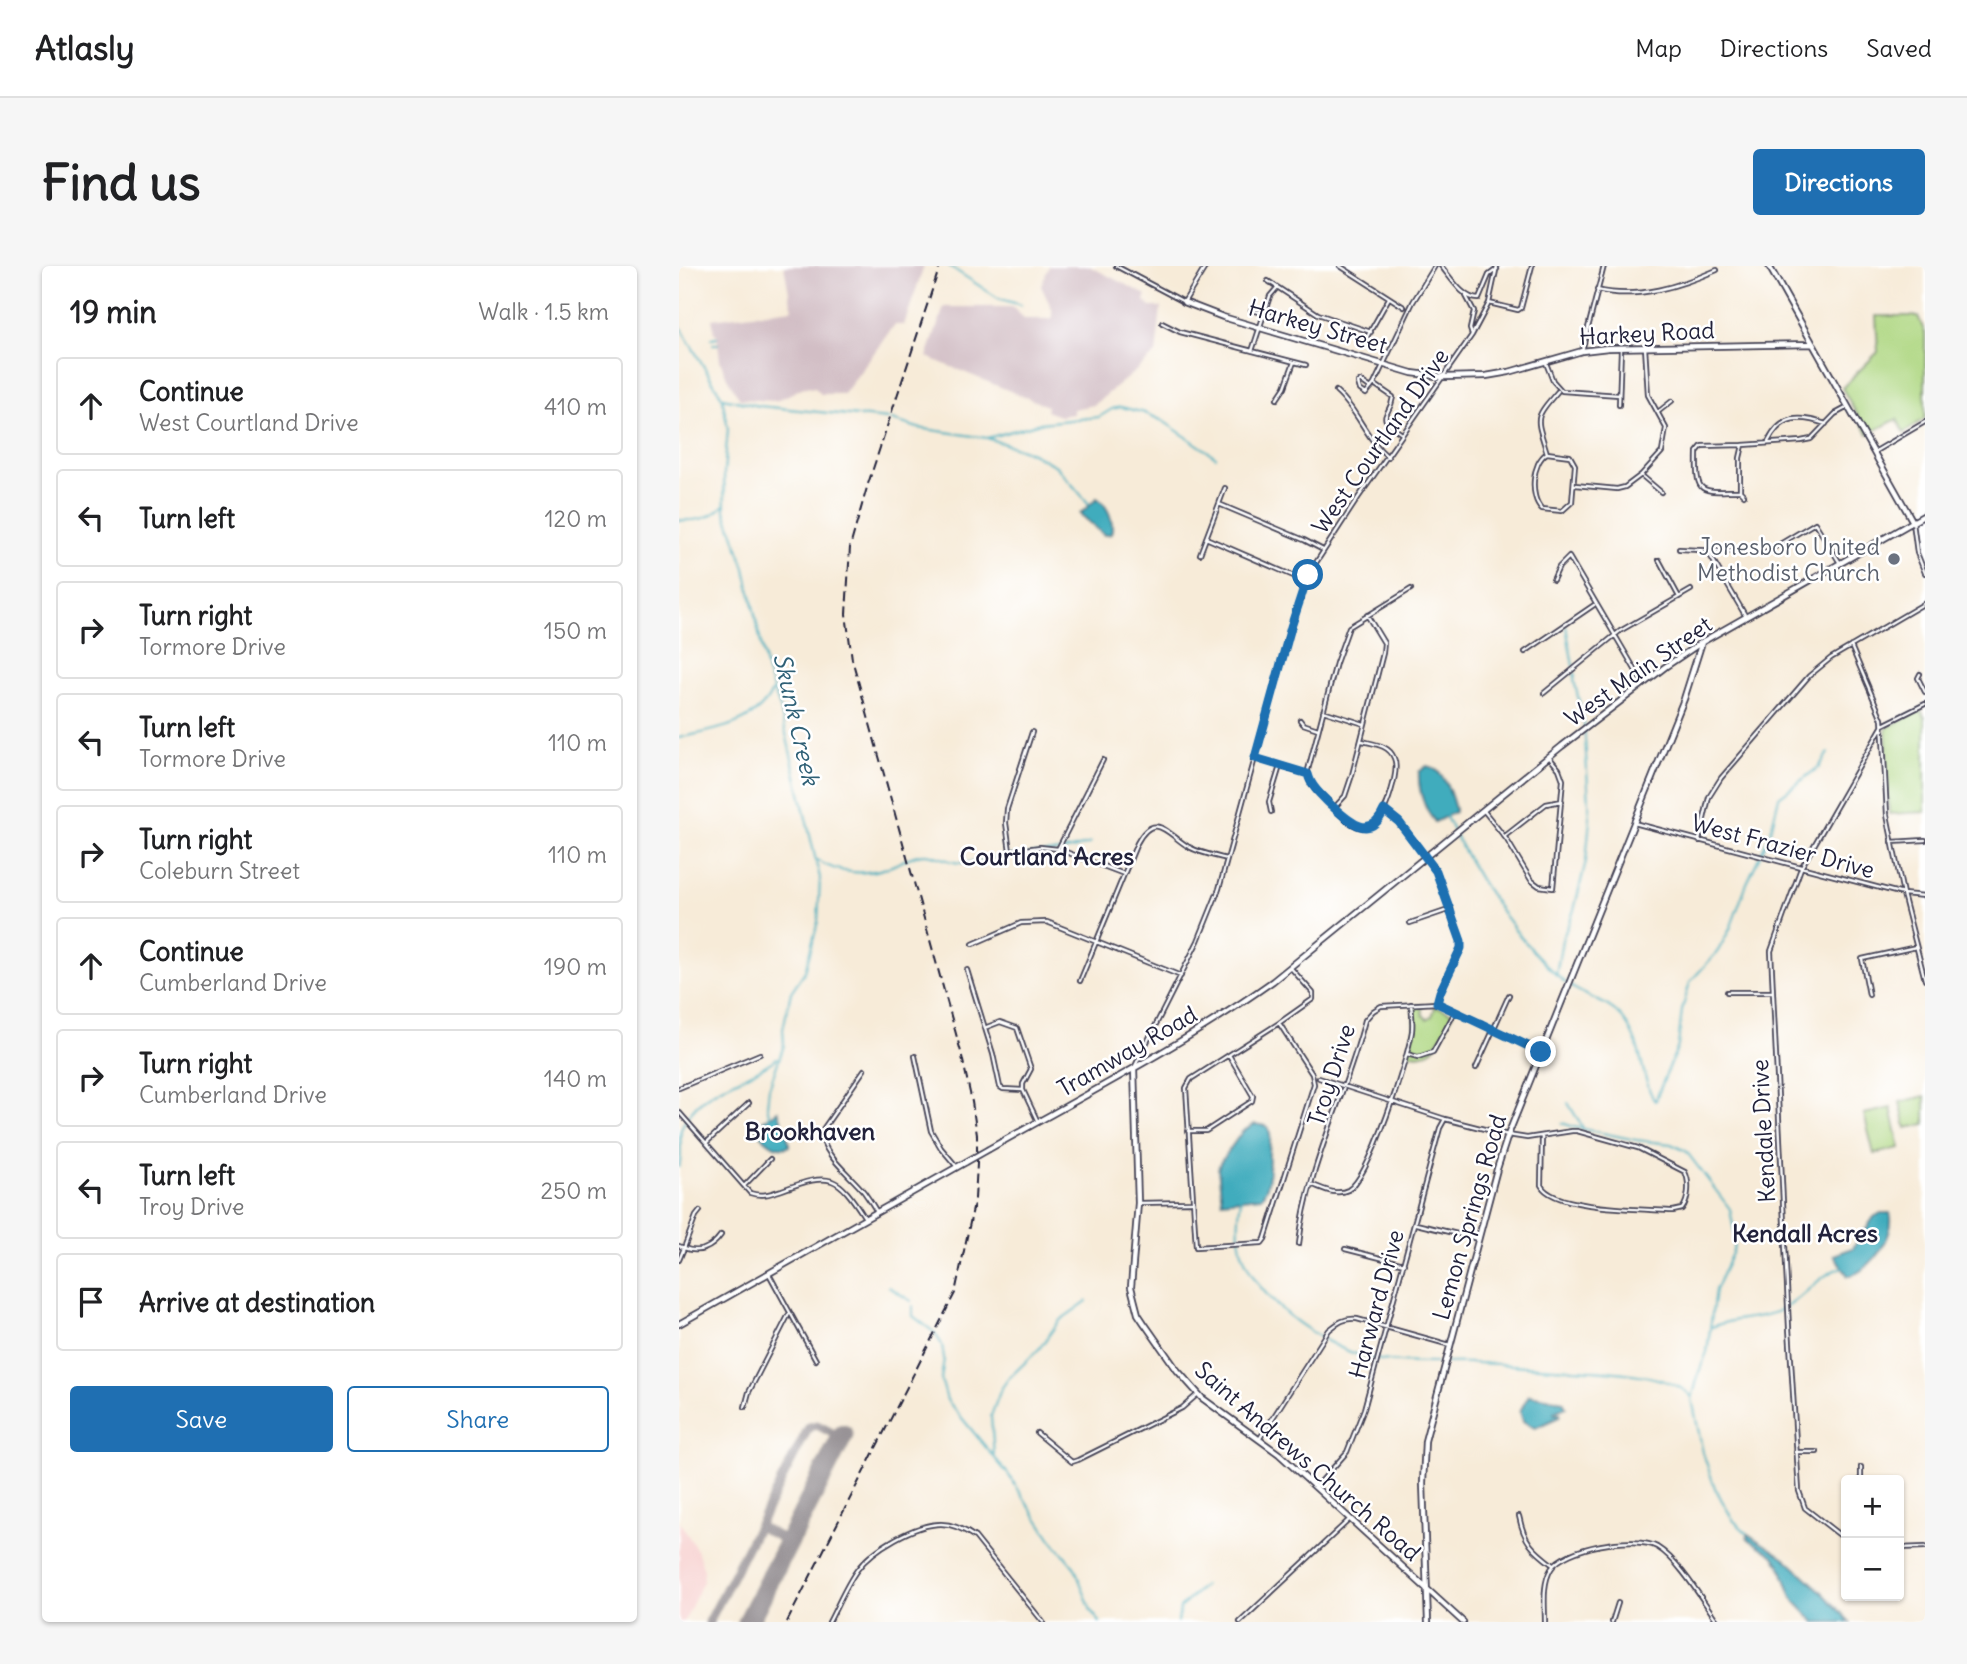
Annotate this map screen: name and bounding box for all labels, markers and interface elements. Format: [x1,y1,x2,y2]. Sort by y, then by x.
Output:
text: Atlasly [35,27,134,69]
text: Map [1635,33,1682,63]
text: Directions [1720,33,1828,63]
text: Saved [1866,33,1932,63]
button: Directions [1753,149,1925,215]
text: Find us [42,152,200,213]
street label: Harkey Street [1245,292,1391,360]
text: 19 min [70,293,157,331]
text: Walk · 1.5 km [478,297,609,326]
street label: Harkey Road [1579,315,1715,351]
street label: West Courtland Drive [1305,343,1455,539]
text: Continue [139,375,244,408]
icon: ahead [72,387,110,425]
text: 410 m [544,392,607,421]
text: West Courtland Drive [139,408,359,437]
icon: left [72,499,110,537]
text: Turn left [139,502,235,535]
text: 120 m [544,504,607,533]
place label: Jonesboro United Methodist Church [1697,532,1880,587]
marker: Jonesboro United Methodist Church [1886,551,1902,567]
route start [1292,559,1323,590]
text: Turn right [139,599,252,632]
street label: West Main Street [1559,609,1717,733]
icon: right [72,611,110,649]
text: 150 m [544,616,607,645]
text: Tormore Drive [139,632,286,661]
water label: Skunk Creek [767,650,827,790]
text: Turn left [139,711,235,744]
icon: left [72,723,110,761]
text: 110 m [548,728,607,757]
text: Tormore Drive [139,744,286,773]
street label: West Frazier Drive [1688,808,1878,884]
text: Turn right [139,823,252,856]
icon: right [72,835,110,873]
text: 110 m [548,840,607,869]
district label: Courtland Acres [960,841,1134,871]
text: Coleburn Street [139,856,300,885]
text: Continue [139,935,244,968]
icon: ahead [72,947,110,985]
text: 190 m [544,952,607,981]
text: Cumberland Drive [139,968,327,997]
street label: Tramway Road [1052,999,1202,1103]
street label: Troy Drive [1301,1020,1361,1130]
route end [1525,1036,1556,1067]
text: Turn right [139,1047,252,1080]
icon: right [72,1059,110,1097]
street label: Kendale Drive [1745,1059,1781,1203]
text: 140 m [544,1064,607,1093]
text: Cumberland Drive [139,1080,327,1109]
street label: Lemon Springs Road [1426,1111,1512,1323]
district label: Brookhaven [745,1116,875,1146]
text: Turn left [139,1159,235,1192]
icon: left [72,1171,110,1209]
text: 250 m [540,1176,607,1205]
text: Troy Drive [139,1192,245,1221]
district label: Kendall Acres [1732,1218,1878,1248]
street label: Harward Drive [1342,1226,1410,1382]
icon: arrive [72,1283,110,1321]
text: Arrive at destination [139,1286,375,1319]
street label: Saint Andrews Church Road [1189,1355,1427,1567]
button: Save [70,1386,333,1452]
button: Share [347,1386,609,1452]
map controls [1841,1475,1904,1601]
button: + [1841,1475,1904,1538]
button: − [1841,1538,1904,1601]

